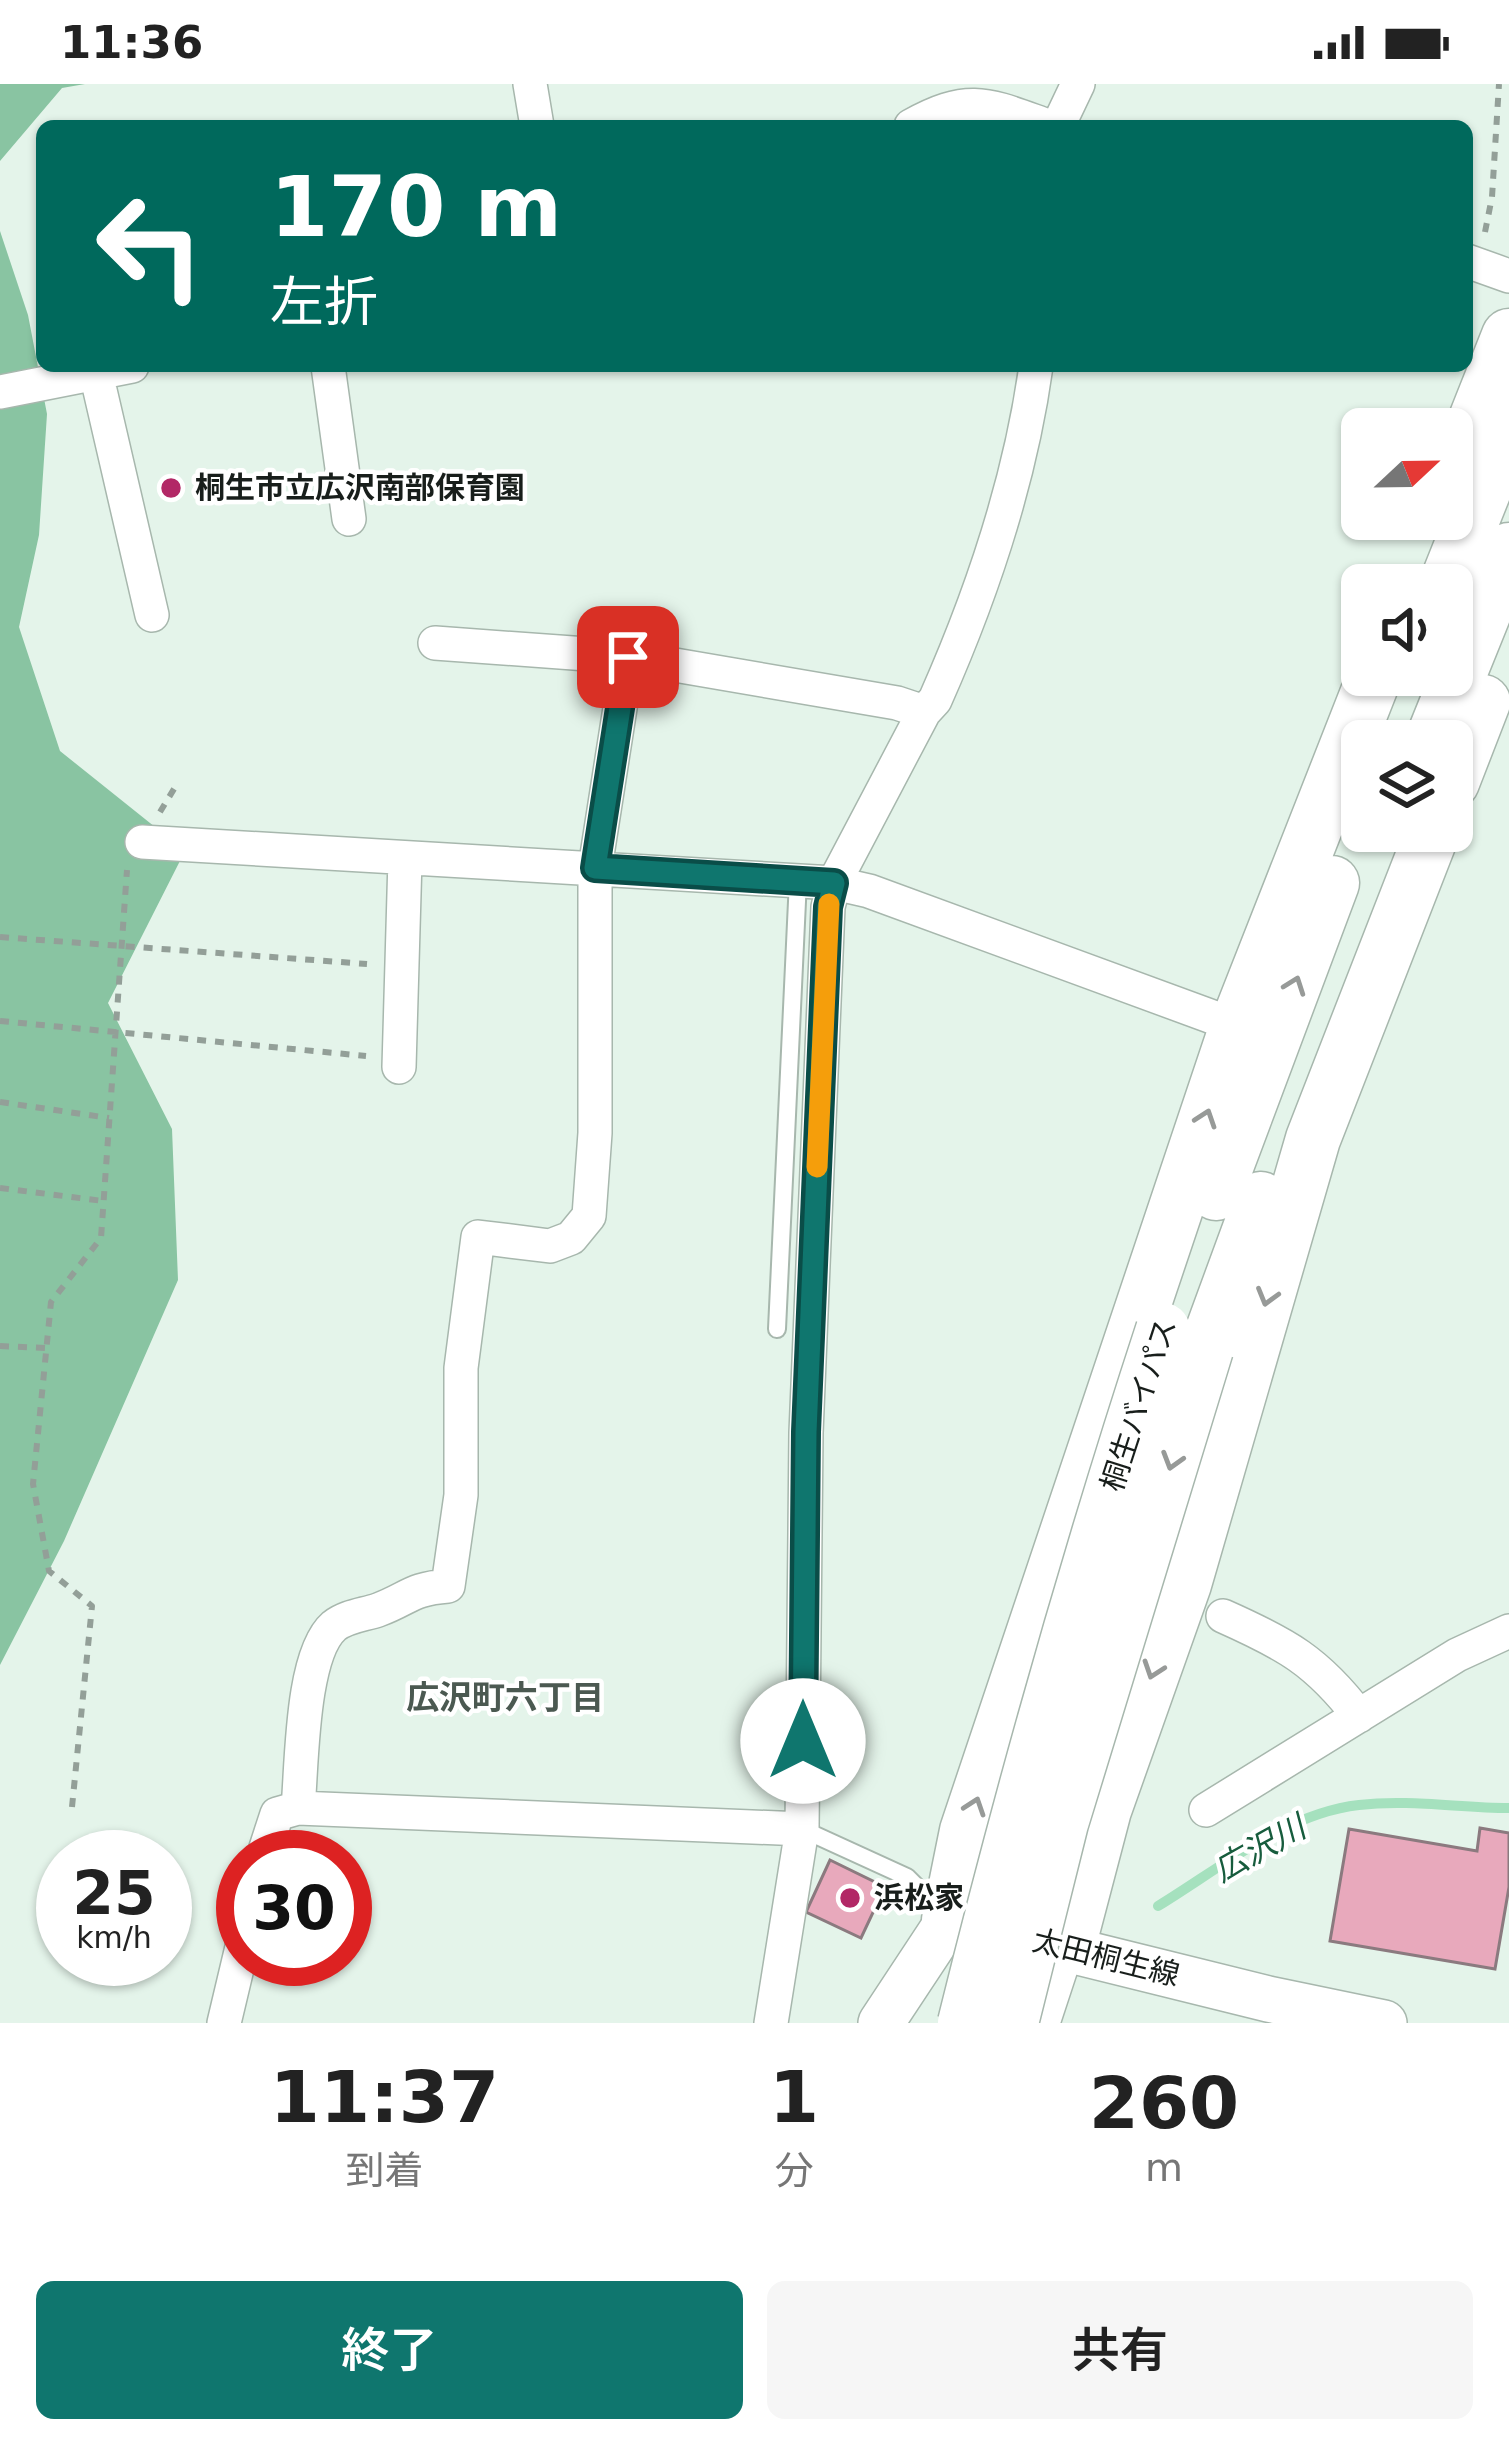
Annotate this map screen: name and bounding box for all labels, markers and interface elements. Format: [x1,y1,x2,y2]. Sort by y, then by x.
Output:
text: 11:36 [60,16,203,69]
text: 170 m [270,158,562,256]
icon: left [72,168,228,324]
text: 左折 [270,271,378,334]
north arrow [1341,408,1473,540]
map controls [1341,408,1473,852]
place label: 桐生市立広沢南部保育園 [195,470,525,505]
marker: 桐生市立広沢南部保育園 [158,475,184,501]
button: sound [1341,564,1473,696]
pin [577,606,679,708]
icon: arrive [595,624,661,690]
button: layers [1341,720,1473,852]
one-way arrow [1280,976,1305,997]
one-way arrow [1192,1109,1216,1130]
one-way arrow [1256,1286,1281,1307]
street label: 桐生バイパス [1094,1314,1183,1496]
one-way arrow [1161,1450,1186,1471]
one-way arrow [1143,1658,1167,1679]
district label: 広沢町六丁目 [406,1678,604,1717]
position arrow [740,1678,866,1804]
one-way arrow [961,1797,985,1818]
water label: 広沢川 [1206,1806,1315,1889]
speed limit sign: 30 [216,1830,372,1986]
text: 25 [72,1858,156,1928]
place label: 浜松家 [874,1880,964,1915]
marker: 浜松家 [837,1885,863,1911]
text: km/h [76,1920,152,1955]
street label: 太田桐生線 [1029,1922,1183,1993]
text: 11:37 [270,2055,499,2139]
text: 1 [769,2055,819,2139]
text: 260 [1089,2061,1239,2145]
text: m [1145,2145,1183,2190]
text: 到着 [345,2148,423,2193]
text: 分 [774,2148,813,2193]
button: 終了 [36,2281,743,2419]
button: 共有 [767,2281,1473,2419]

